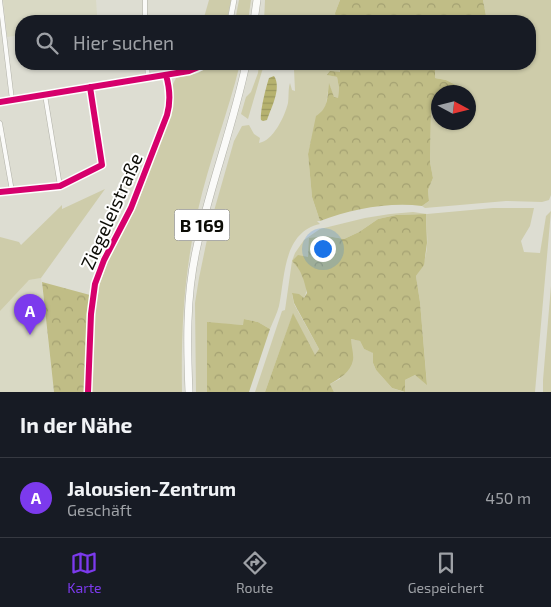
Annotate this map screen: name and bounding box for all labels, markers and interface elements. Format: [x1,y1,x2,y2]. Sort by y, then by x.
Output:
search box [15,15,536,70]
icon: search [33,29,61,57]
text: Hier suchen [73,31,174,54]
north arrow [431,85,476,130]
street label: Ziegeleistraße [75,149,147,273]
road number: B 169 [174,210,230,240]
your location [310,236,336,262]
pin: A [14,294,46,335]
text: In der Nähe [20,412,132,437]
text: Jalousien-Zentrum [67,477,236,500]
text: A [31,488,41,507]
text: 450 m [485,488,531,507]
text: Geschäft [67,500,132,519]
tab: Karte [67,549,102,596]
tab: Route [236,549,273,596]
tab: Gespeichert [408,549,484,596]

